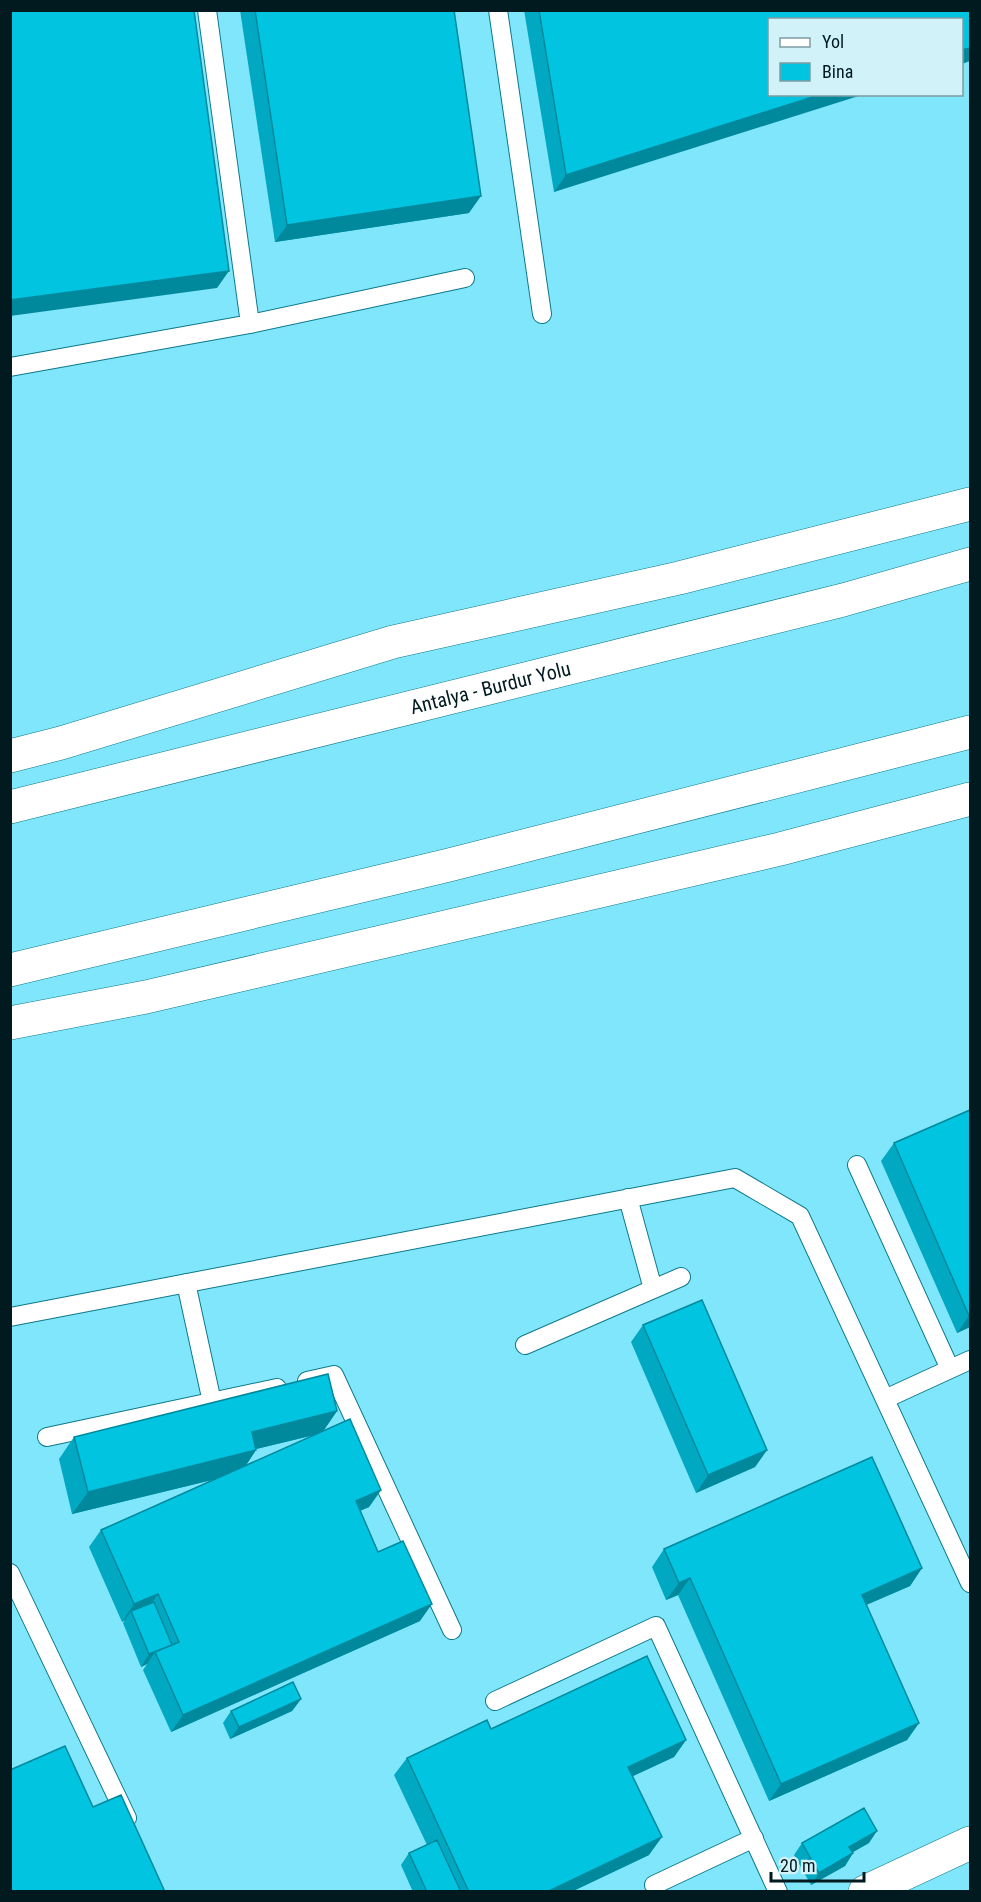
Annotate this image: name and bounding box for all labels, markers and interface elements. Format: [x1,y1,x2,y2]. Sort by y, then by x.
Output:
legend [768,18,963,96]
text: Yol [822,31,844,52]
text: Bina [822,61,853,82]
street label: Antalya - Burdur Yolu [408,656,573,719]
scale bar [771,1845,864,1883]
text: 20 m [780,1855,815,1876]

